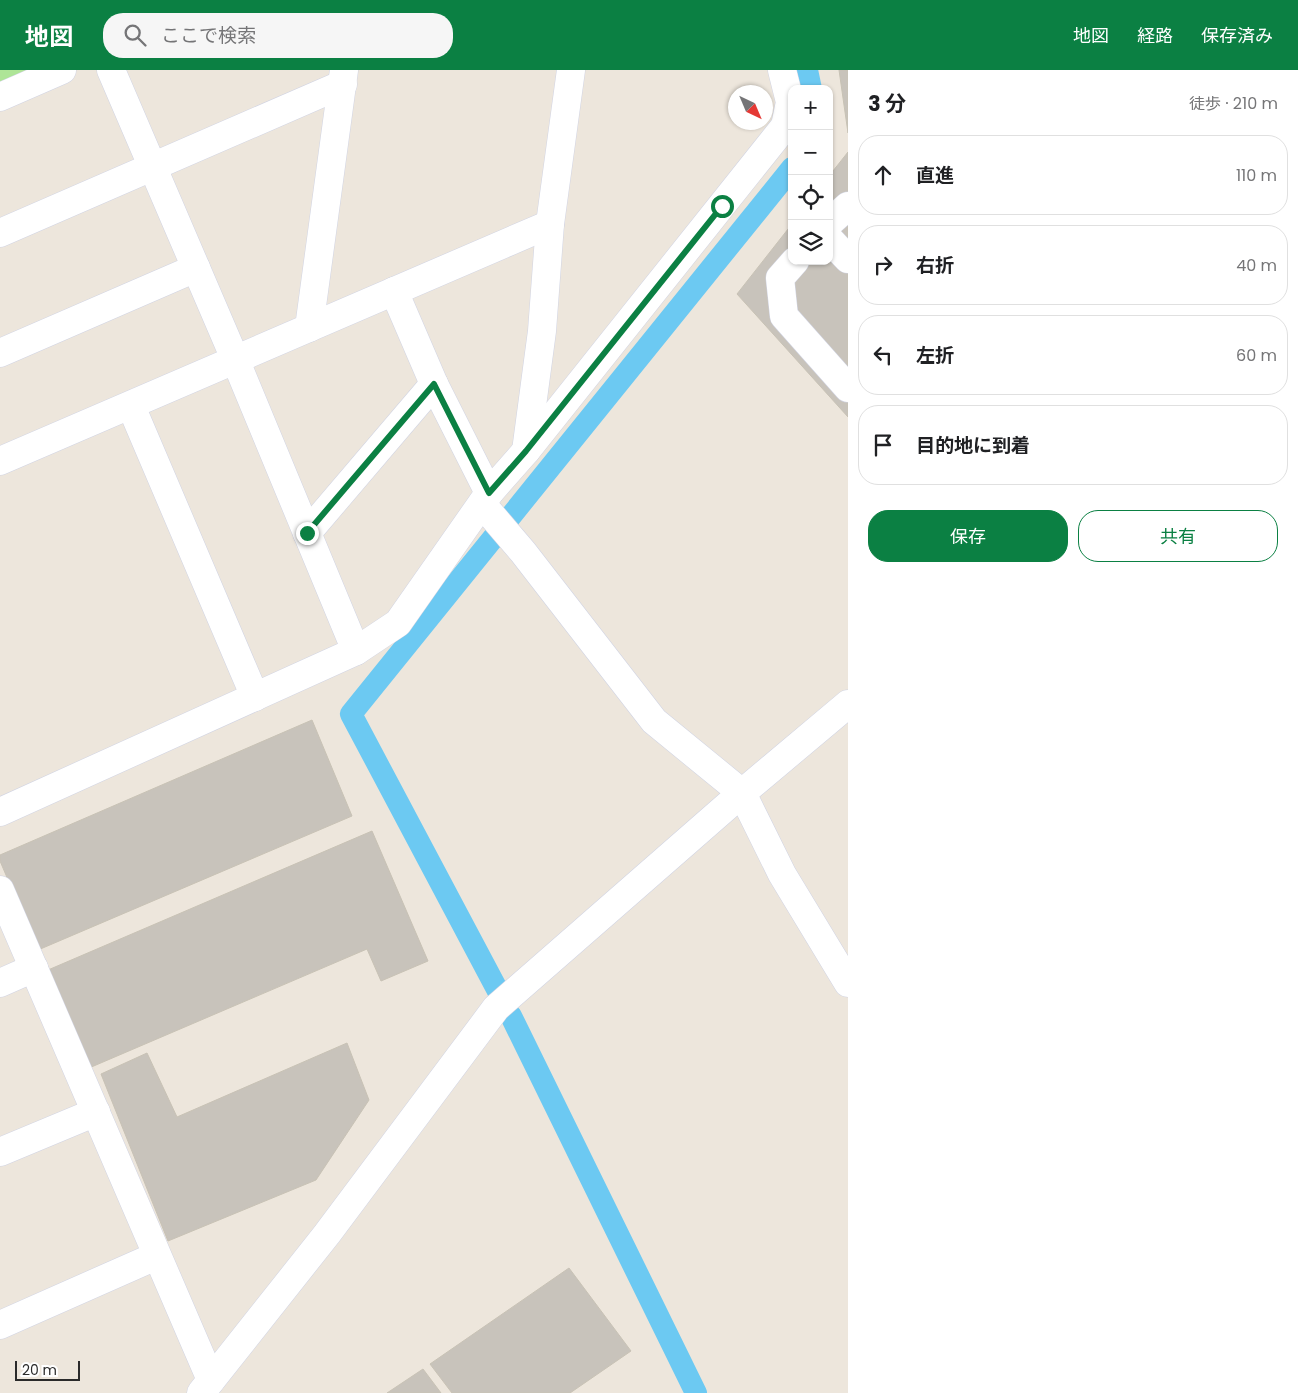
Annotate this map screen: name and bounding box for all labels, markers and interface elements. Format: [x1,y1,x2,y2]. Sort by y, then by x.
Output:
search box [103,13,453,58]
text: 地図 [25,20,73,53]
icon: search [121,21,149,49]
text: ここで検索 [161,22,256,49]
text: 地図 [1073,23,1109,48]
text: 経路 [1137,23,1173,48]
text: 保存済み [1201,23,1273,48]
north arrow [728,85,773,130]
map controls [788,85,833,265]
button: + [788,85,833,130]
text: 3 分 [868,89,906,118]
text: 徒歩 · 210 m [1189,92,1278,115]
button: − [788,130,833,175]
icon: ahead [869,161,897,189]
text: 直進 [916,162,954,189]
text: 110 m [1236,164,1277,187]
button: locate [788,175,833,220]
route start [711,195,734,218]
button: layers [788,220,833,265]
icon: right [869,251,897,279]
text: 右折 [916,252,954,279]
text: 40 m [1236,254,1277,277]
icon: left [869,341,897,369]
text: 左折 [916,342,954,369]
text: 60 m [1236,344,1277,367]
icon: arrive [869,431,897,459]
text: 目的地に到着 [916,432,1030,459]
button: 保存 [868,510,1068,562]
button: 共有 [1078,510,1278,562]
route end [296,522,319,545]
scale bar [15,1358,80,1381]
text: 20 m [22,1360,57,1380]

